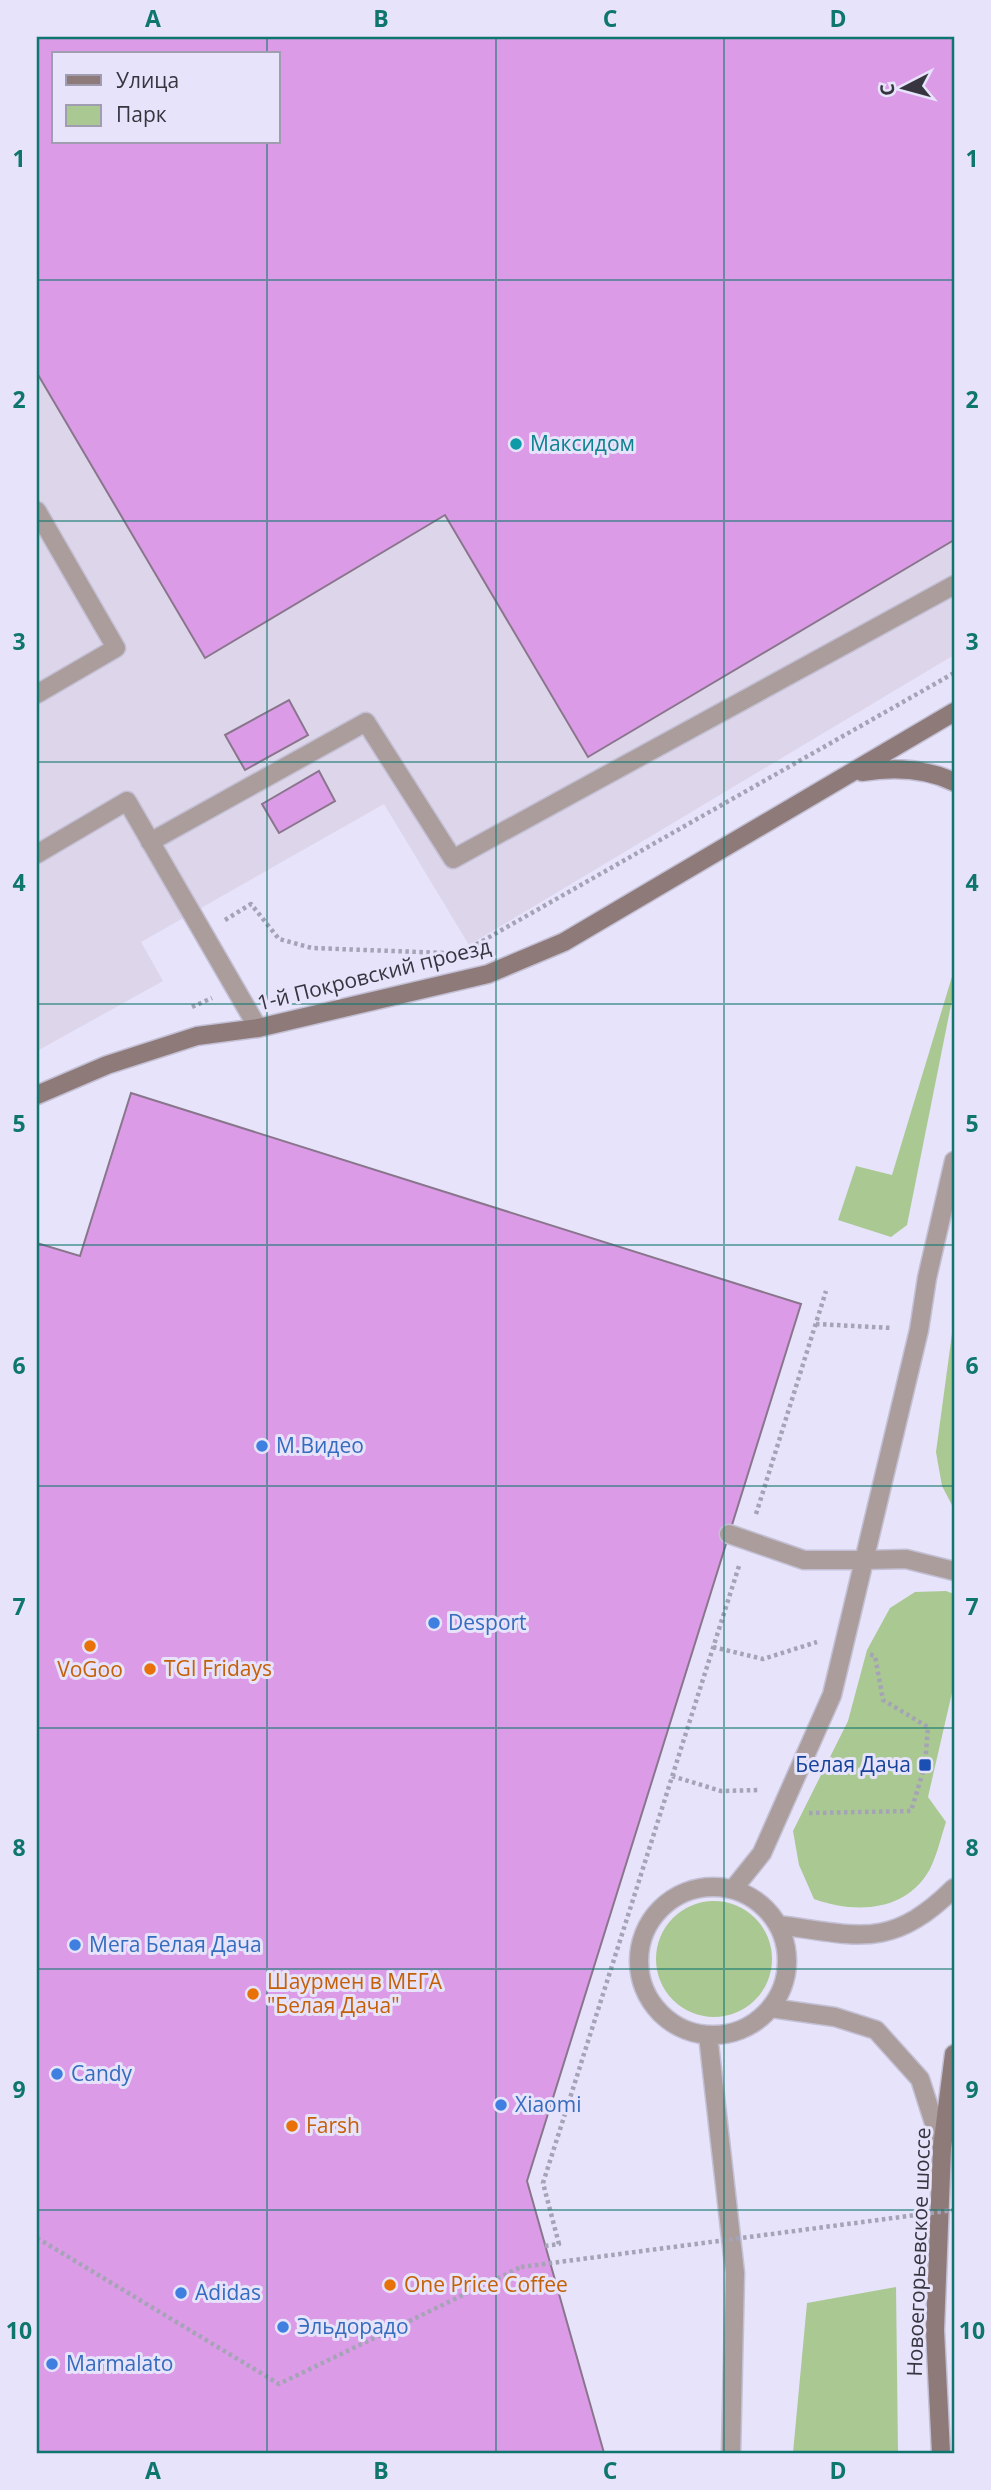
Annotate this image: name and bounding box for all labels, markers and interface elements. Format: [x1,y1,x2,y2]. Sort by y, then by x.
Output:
text: A [145,2,161,34]
text: B [373,2,389,34]
text: C [603,2,617,34]
text: D [829,2,847,34]
legend [52,52,280,144]
north arrow [869,52,939,122]
text: Улица [116,66,179,94]
text: С [874,82,901,97]
text: Парк [116,100,167,128]
text: 1 [12,142,26,174]
text: 1 [965,142,979,174]
text: 2 [12,383,26,415]
text: 2 [965,383,979,415]
place label: Максидом [530,429,635,457]
marker: Максидом [508,436,524,452]
text: 3 [12,625,26,657]
text: 3 [965,625,979,657]
text: 4 [12,866,26,898]
text: 4 [965,866,979,898]
street label: 1-й Покровский проезд [254,931,493,1017]
text: 5 [12,1107,26,1139]
text: 5 [965,1107,979,1139]
text: 6 [12,1349,26,1381]
text: 6 [965,1349,979,1381]
place label: М.Видео [276,1431,364,1459]
marker: М.Видео [254,1438,270,1454]
text: 7 [12,1590,26,1622]
text: 7 [965,1590,979,1622]
place label: Desport [448,1608,527,1636]
marker: Desport [426,1615,442,1631]
marker: VoGoo [82,1638,98,1654]
place label: TGI Fridays [164,1654,272,1682]
place label: VoGoo [57,1655,123,1683]
marker: TGI Fridays [142,1661,158,1677]
place label: Белая Дача [795,1750,911,1778]
marker: Белая Дача [917,1757,933,1773]
text: 8 [12,1831,26,1863]
text: 8 [965,1831,979,1863]
place label: Мега Белая Дача [89,1930,262,1958]
marker: Мега Белая Дача [67,1937,83,1953]
place label: Шаурмен в МЕГА "Белая Дача" [267,1967,443,2019]
marker: Шаурмен в МЕГА "Белая Дача" [245,1986,261,2002]
place label: Candy [71,2059,133,2087]
marker: Candy [49,2066,65,2082]
text: 9 [12,2073,26,2105]
text: 9 [965,2073,979,2105]
place label: Xiaomi [515,2090,581,2118]
marker: Xiaomi [493,2097,509,2113]
place label: Farsh [306,2111,360,2139]
marker: Farsh [284,2118,300,2134]
street label: Новоегорьевское шоссе [900,2127,936,2377]
place label: One Price Coffee [404,2270,568,2298]
marker: One Price Coffee [382,2277,398,2293]
place label: Adidas [195,2278,261,2306]
marker: Adidas [173,2285,189,2301]
place label: Эльдорадо [297,2312,409,2340]
text: 10 [6,2314,32,2346]
text: 10 [959,2314,985,2346]
marker: Эльдорадо [275,2319,291,2335]
place label: Marmalato [66,2349,173,2377]
marker: Marmalato [44,2356,60,2372]
text: A [145,2454,161,2486]
text: B [373,2454,389,2486]
text: C [603,2454,617,2486]
text: D [829,2454,847,2486]

